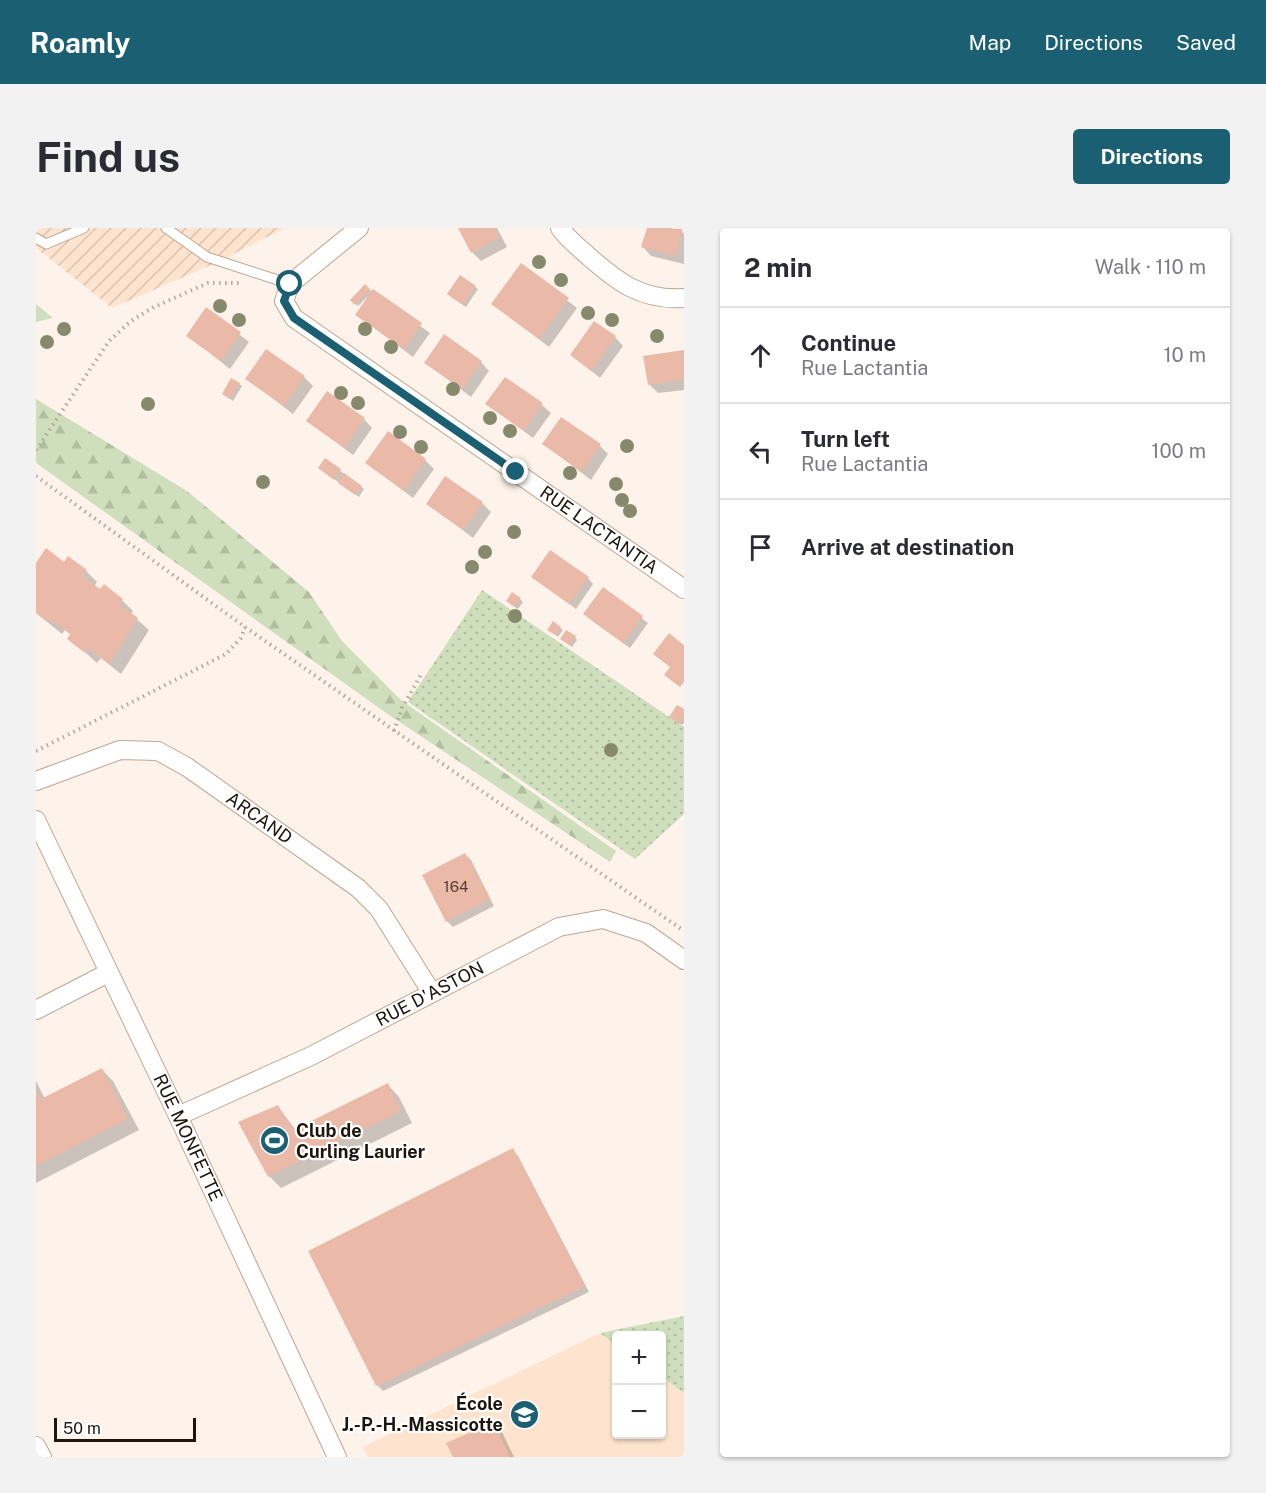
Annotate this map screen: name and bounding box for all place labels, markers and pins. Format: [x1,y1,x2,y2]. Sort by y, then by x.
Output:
place label: Club de Curling Laurier [296,1120,426,1162]
sports icon: Club de Curling Laurier [259,1125,291,1157]
place label: École J.-P.-H.-Massicotte [342,1392,503,1435]
school or university icon: École J.-P.-H.-Massicotte [508,1398,540,1430]

